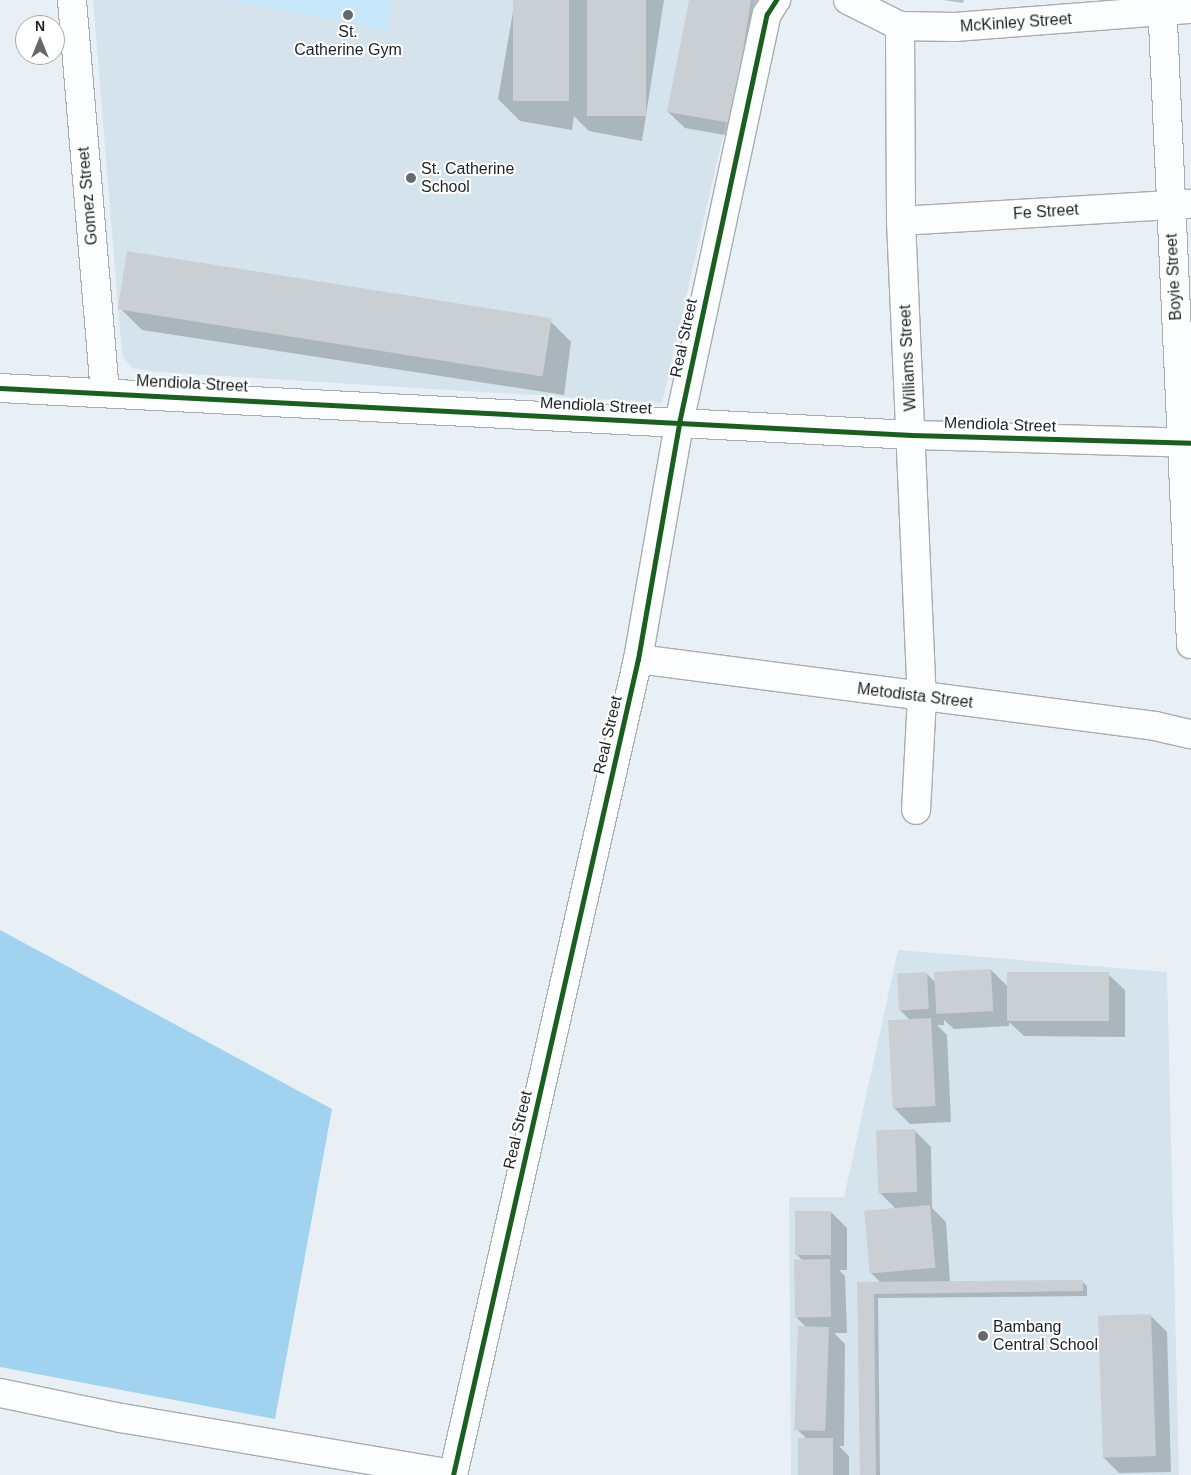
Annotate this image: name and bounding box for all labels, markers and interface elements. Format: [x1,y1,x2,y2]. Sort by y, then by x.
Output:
marker: St. Catherine Gym [342,9,354,21]
street label: McKinley Street [959,10,1073,36]
north arrow [15,15,65,65]
text: N [35,18,45,34]
place label: St. Catherine Gym [294,22,402,60]
street label: Gomez Street [74,146,102,246]
place label: St. Catherine School [421,159,514,197]
marker: St. Catherine School [405,172,417,184]
street label: Fe Street [1013,200,1079,224]
street label: Boyie Street [1162,233,1186,321]
street label: Real Street [666,297,702,379]
street label: Williams Street [896,304,920,412]
street label: Mendiola Street [136,371,248,397]
street label: Mendiola Street [540,393,652,419]
street label: Mendiola Street [944,413,1056,437]
street label: Metodista Street [856,679,974,713]
street label: Real Street [590,694,626,776]
street label: Real Street [500,1089,536,1171]
place label: Bambang Central School [993,1317,1098,1355]
marker: Bambang Central School [977,1330,989,1342]

